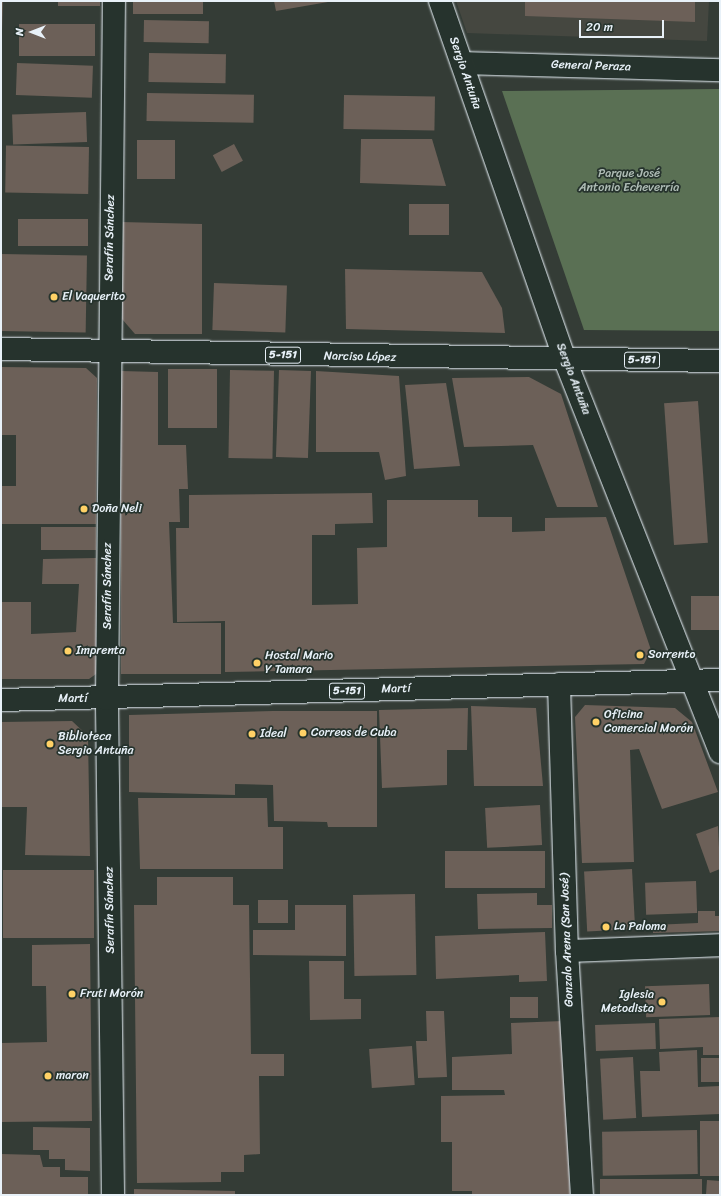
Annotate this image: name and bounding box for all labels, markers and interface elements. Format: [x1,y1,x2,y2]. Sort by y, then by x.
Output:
north arrow [12,12,52,52]
scale bar [581,12,666,38]
text: 20 m [586,16,613,38]
text: N [10,28,29,36]
street label: Sergio Antuña [446,35,484,111]
street label: General Peraza [551,57,631,75]
park label: Parque José Antonio Echeverría [579,167,679,195]
street label: Serafín Sánchez [102,194,118,282]
place label: El Vaquerito [62,290,125,304]
marker: El Vaquerito [49,292,59,302]
street label: Sergio Antuña [553,341,593,417]
road number: 5-151 [265,346,301,364]
street label: Narciso López [324,349,396,365]
road number: 5-151 [624,351,660,369]
place label: Doña Neli [92,502,142,516]
marker: Doña Neli [79,504,89,514]
street label: Serafín Sánchez [101,543,115,629]
place label: Imprenta [76,644,125,658]
marker: Imprenta [63,646,73,656]
place label: Sorrento [648,648,695,662]
place label: Hostal Mario Y Tamara [265,649,333,677]
marker: Sorrento [635,650,645,660]
marker: Hostal Mario Y Tamara [252,658,262,668]
street label: Martí [381,681,411,697]
road number: 5-151 [329,682,365,700]
street label: Martí [58,692,88,706]
place label: Oficina Comercial Morón [604,708,693,736]
marker: Oficina Comercial Morón [591,717,601,727]
place label: Correos de Cuba [311,726,397,740]
place label: Ideal [260,727,287,741]
marker: Correos de Cuba [298,728,308,738]
marker: Ideal [247,729,257,739]
place label: Biblioteca Sergio Antuña [58,730,134,758]
marker: Biblioteca Sergio Antuña [45,739,55,749]
street label: Serafín Sánchez [102,866,118,954]
street label: Gonzalo Arena (San José) [557,873,577,1007]
place label: La Paloma [614,920,667,934]
marker: La Paloma [601,922,611,932]
place label: Fruti Morón [80,987,143,1001]
place label: Iglesia Metodista [601,988,654,1016]
marker: Fruti Morón [67,989,77,999]
marker: Iglesia Metodista [657,997,667,1007]
place label: maron [56,1069,89,1083]
marker: maron [43,1071,53,1081]

